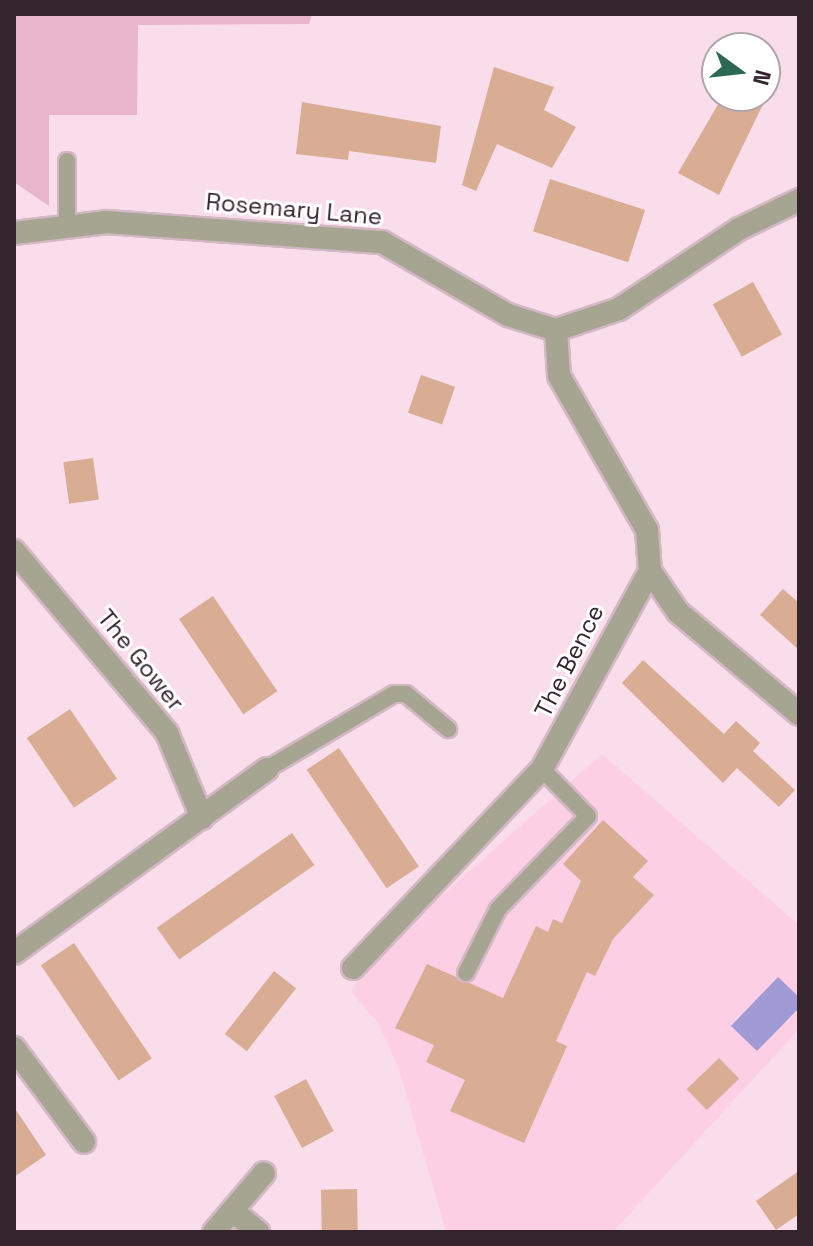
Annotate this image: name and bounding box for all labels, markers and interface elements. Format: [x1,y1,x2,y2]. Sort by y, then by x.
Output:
north arrow [701,32,781,112]
text: N [747,67,778,88]
street label: Rosemary Lane [205,187,383,231]
street label: The Bence [528,600,610,722]
street label: The Gower [91,604,191,716]

